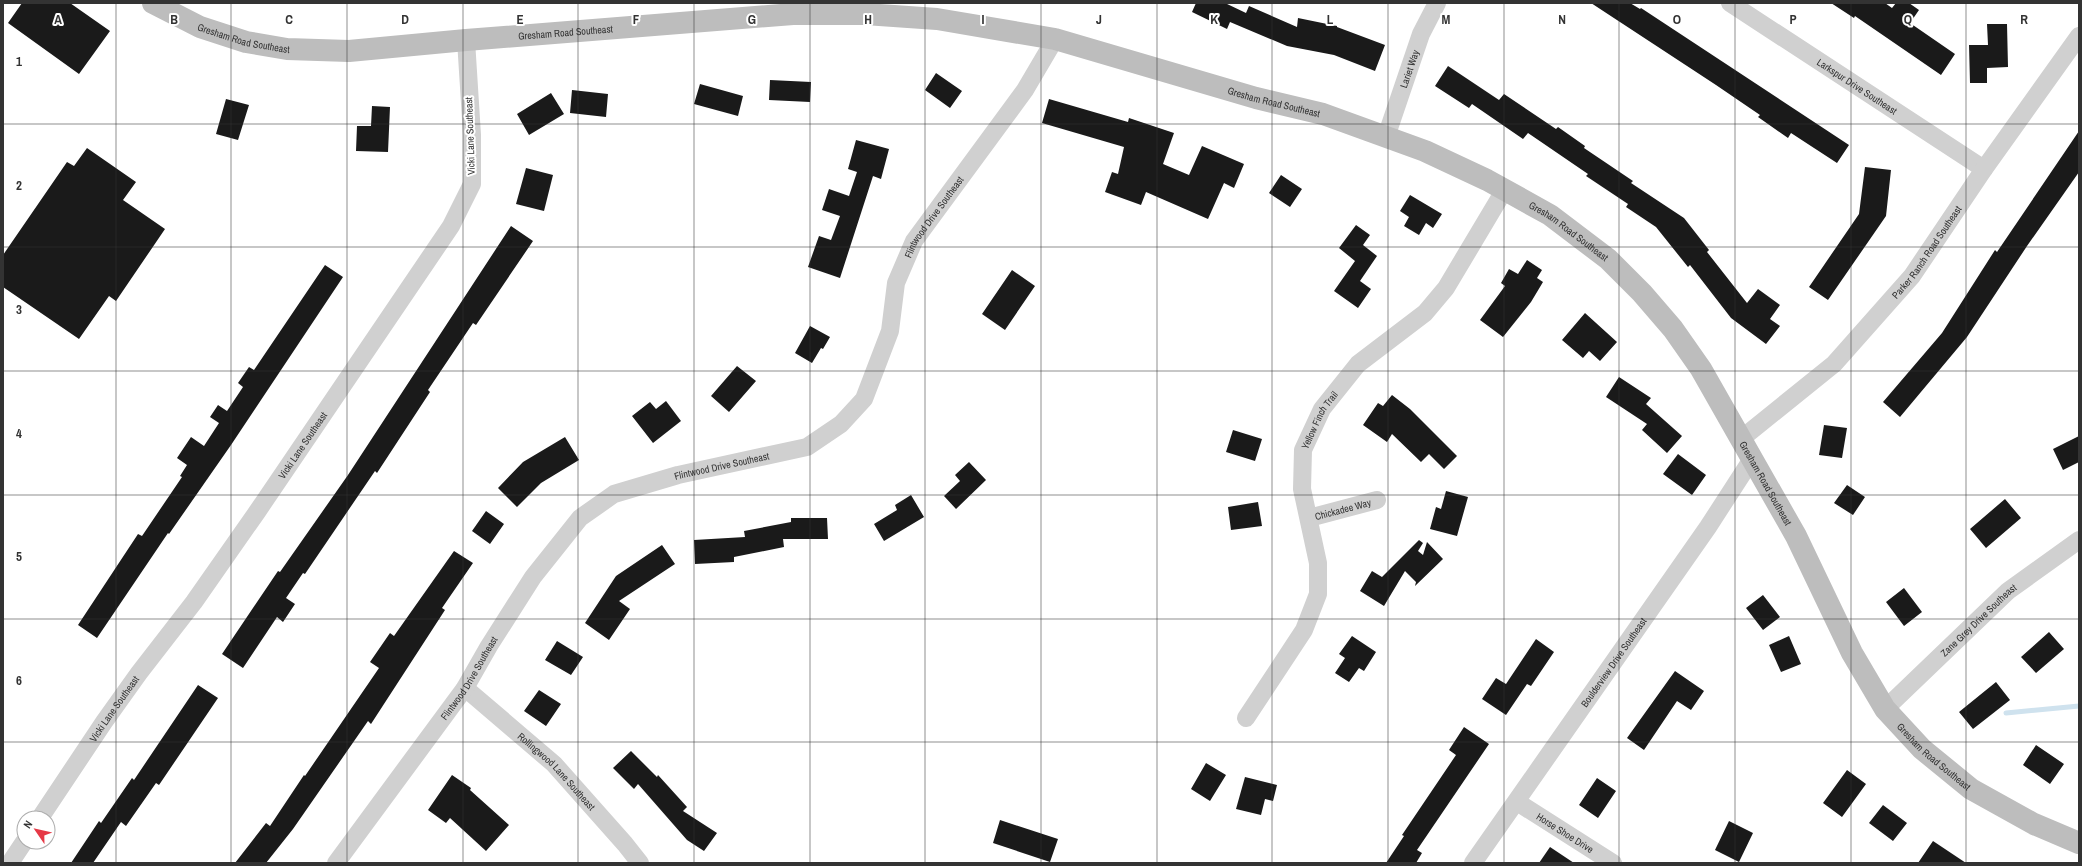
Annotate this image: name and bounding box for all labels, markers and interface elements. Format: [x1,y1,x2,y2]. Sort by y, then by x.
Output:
text: A [54,11,62,28]
text: B [170,11,178,28]
text: C [285,11,293,28]
text: D [401,11,409,28]
text: E [516,11,524,28]
text: F [633,11,640,28]
text: G [748,11,756,28]
text: H [864,11,872,28]
text: I [982,11,985,28]
text: J [1096,11,1102,28]
text: K [1210,11,1218,28]
text: L [1327,11,1334,28]
text: M [1442,11,1451,28]
text: N [1558,11,1566,28]
text: O [1673,11,1681,28]
text: P [1789,11,1797,28]
text: Q [1904,11,1912,28]
text: R [2020,11,2028,28]
street label: Gresham Road Southeast [196,20,291,56]
street label: Gresham Road Southeast [518,22,614,42]
street label: Lariet Way [1397,47,1422,90]
text: 1 [16,53,22,70]
street label: Larkspur Drive Southeast [1815,55,1900,117]
street label: Gresham Road Southeast [1226,84,1322,120]
street label: Vicki Lane Southeast [462,96,478,175]
street label: Flintwood Drive Southeast [901,173,966,260]
text: 2 [16,177,22,194]
street label: Gresham Road Southeast [1527,198,1612,264]
street label: Parker Ranch Road Southeast [1889,202,1964,301]
text: 3 [16,301,22,318]
street label: Yellow Finch Trail [1298,388,1341,451]
street label: Vicki Lane Southeast [275,409,330,481]
text: 4 [16,425,22,442]
street label: Gresham Road Southeast [1737,439,1795,528]
street label: Flintwood Drive Southeast [673,449,771,482]
street label: Chickadee Way [1313,495,1373,523]
text: 5 [16,548,22,565]
street label: Zane Grey Drive Southeast [1938,580,2019,659]
street label: Boulderview Drive Southeast [1578,614,1650,710]
street label: Flintwood Drive Southeast [437,633,501,722]
text: 6 [16,672,22,689]
street label: Vicki Lane Southeast [86,672,142,744]
street label: Gresham Road Southeast [1894,720,1974,793]
street label: Rollingwood Lane Southeast [515,730,599,813]
north arrow [16,810,56,850]
street label: Horse Shoe Drive [1534,810,1596,856]
text: N [20,818,35,831]

